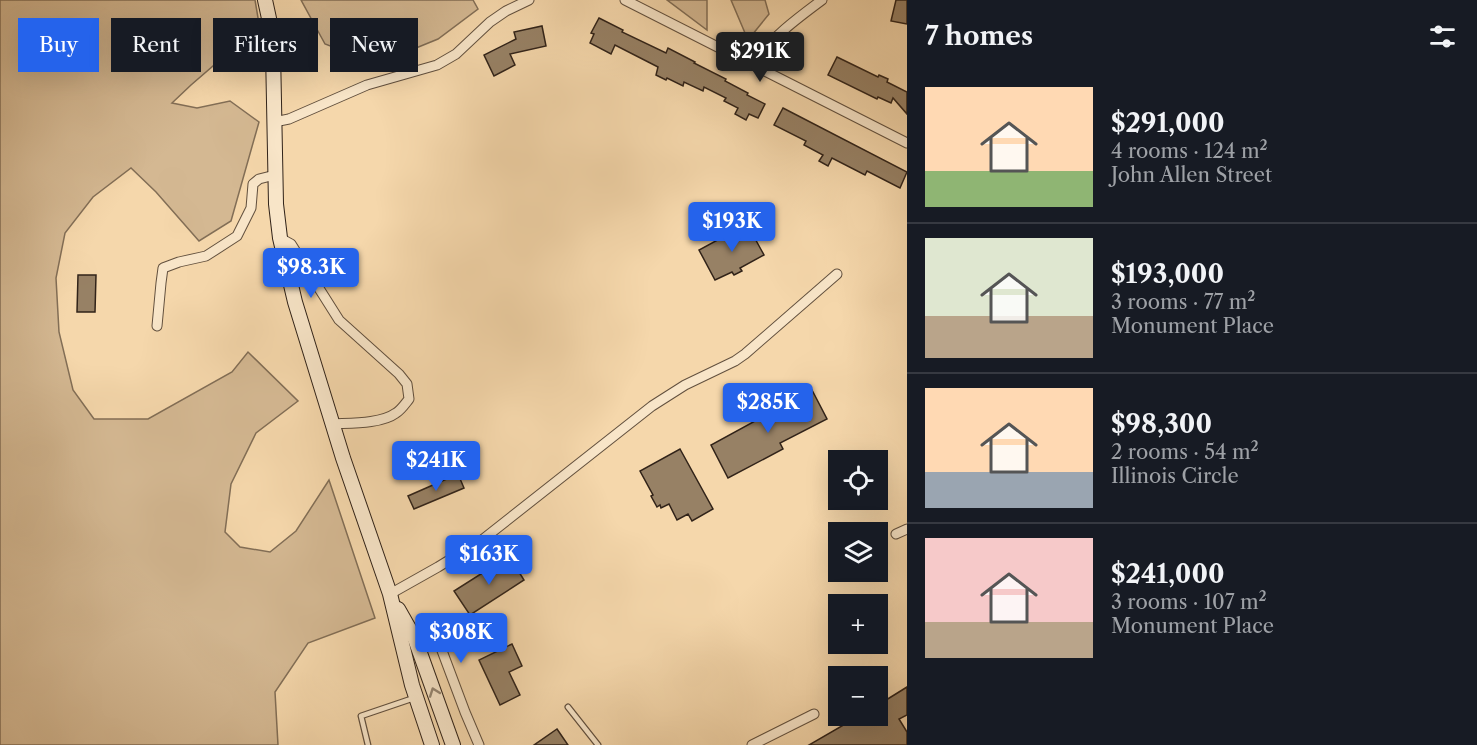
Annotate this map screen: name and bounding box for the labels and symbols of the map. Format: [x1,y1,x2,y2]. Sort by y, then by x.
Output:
pin: $291K [718,32,802,83]
pin: $193K [690,202,774,253]
pin: $98.3K [262,248,360,299]
pin: $285K [726,383,810,434]
pin: $241K [394,441,478,492]
pin: $163K [447,535,531,586]
pin: $308K [419,613,503,664]
one-way arrow [429,687,441,698]

